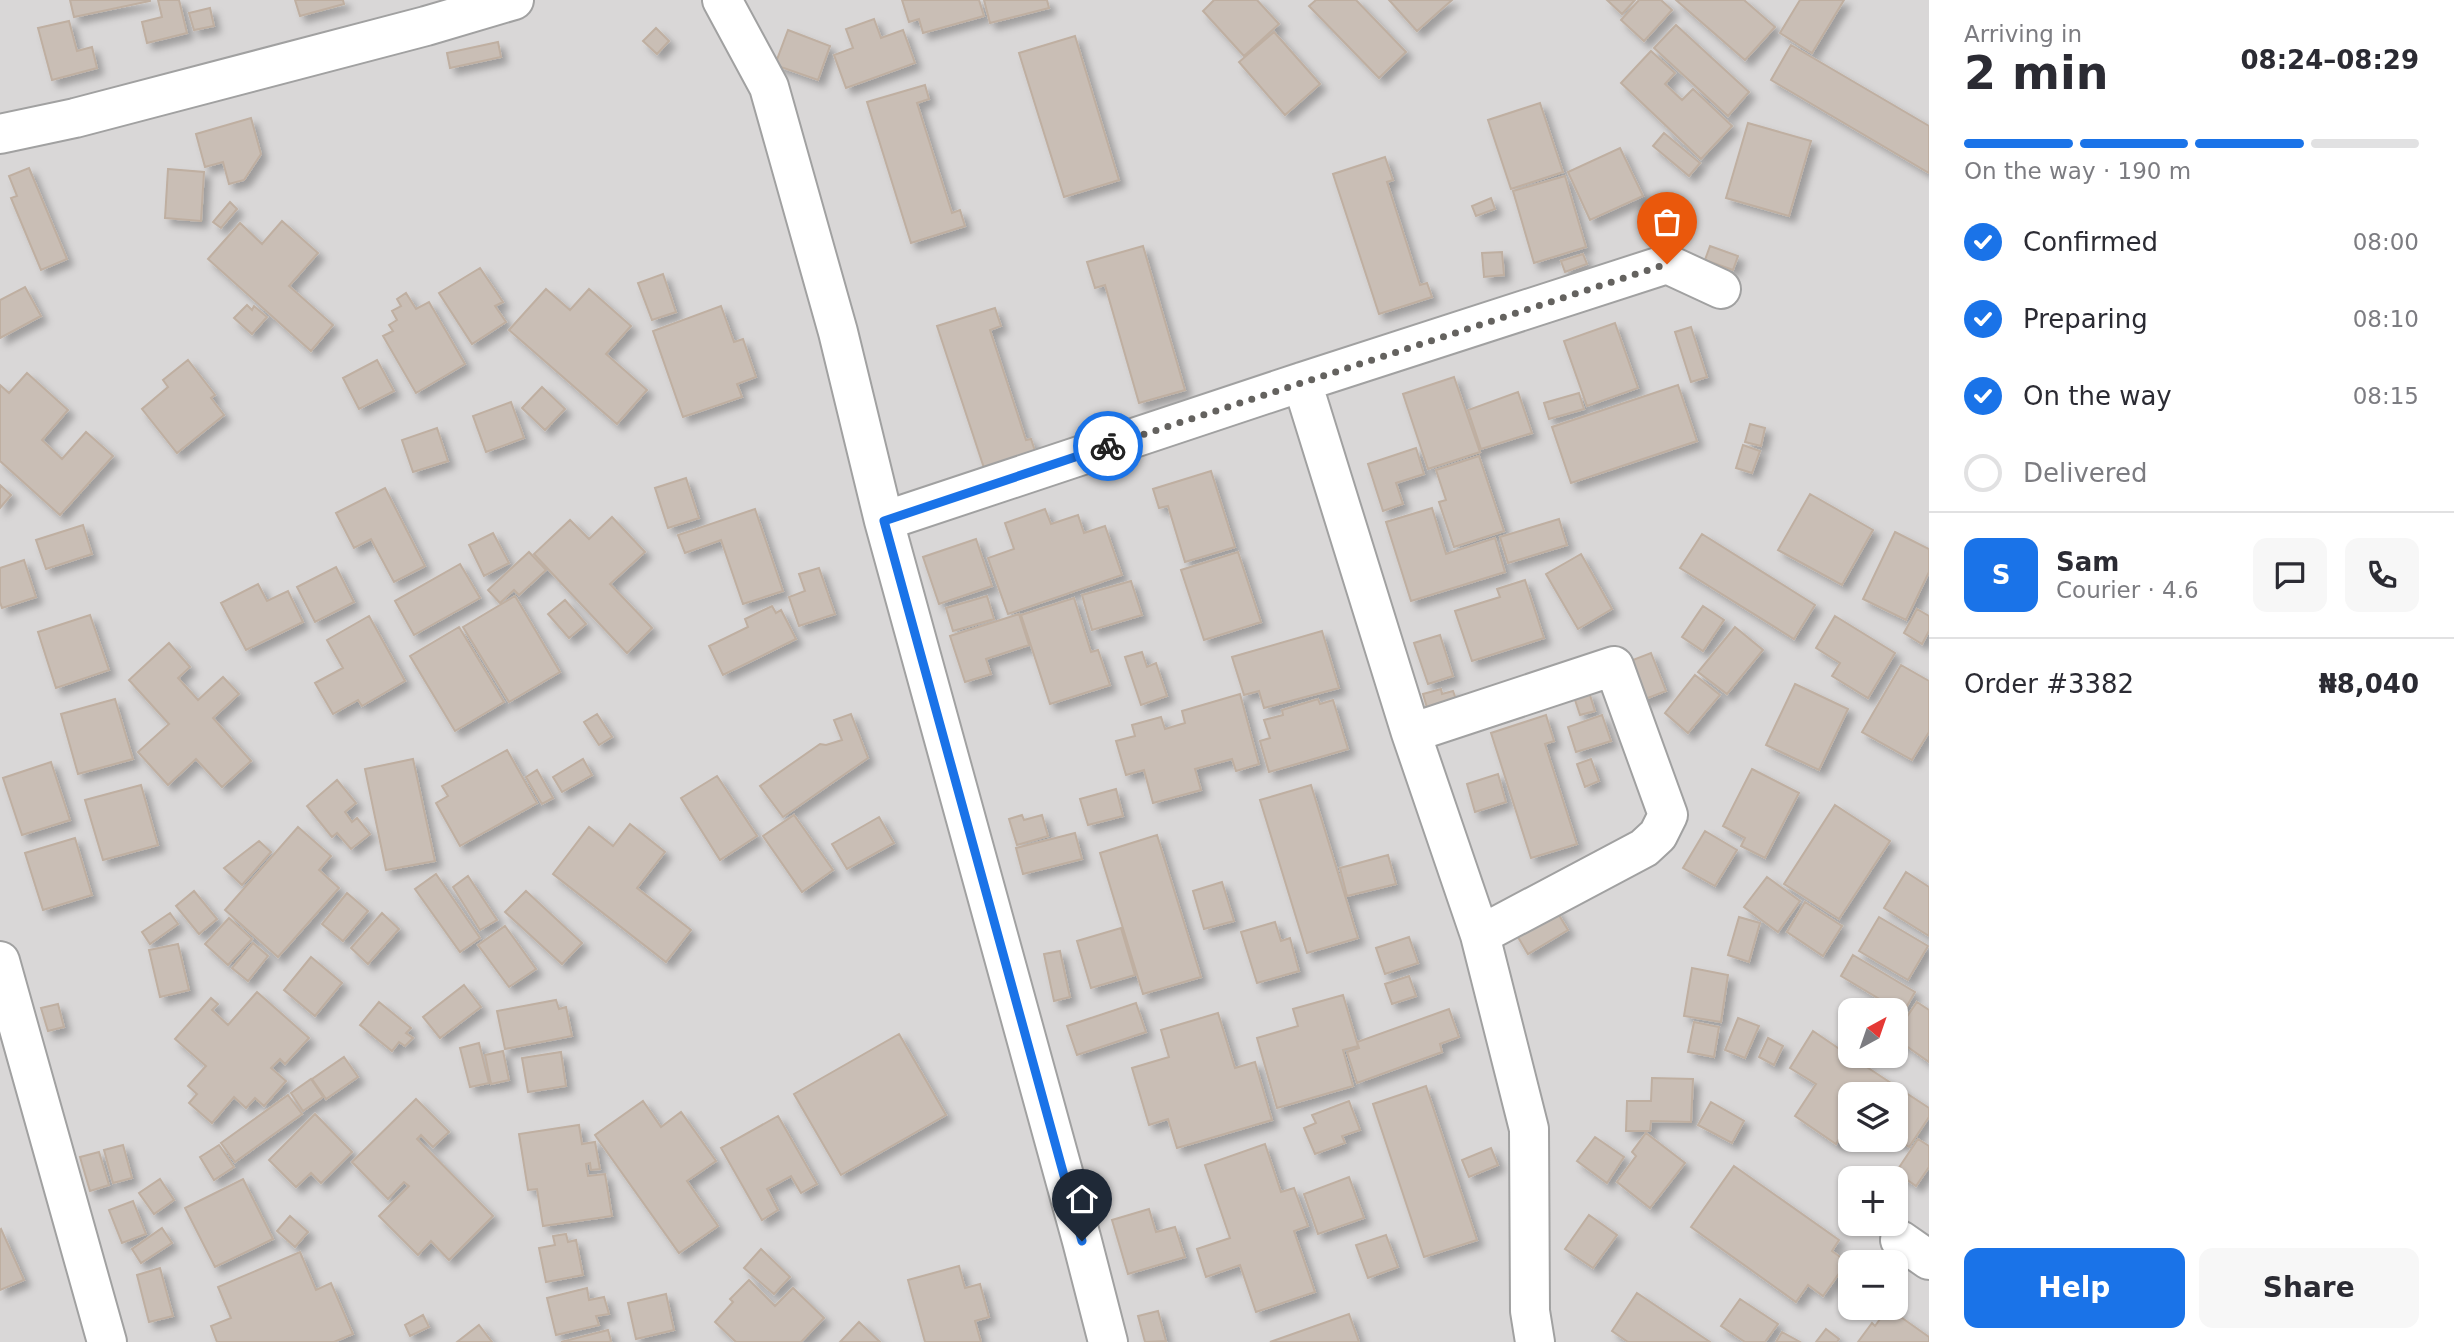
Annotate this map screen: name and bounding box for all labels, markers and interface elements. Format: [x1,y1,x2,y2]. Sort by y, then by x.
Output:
text: Arriving in [1964,21,2082,47]
text: 08:24–08:29 [2240,45,2419,75]
text: 2 min [1964,46,2108,100]
text: On the way · 190 m [1964,158,2191,184]
pin [1637,192,1697,264]
icon: bag [1648,203,1686,241]
icon: check [1964,223,2002,261]
text: Confirmed [2023,227,2158,257]
text: 08:00 [2353,229,2419,255]
icon: check [1964,300,2002,338]
text: Preparing [2023,304,2148,334]
text: 08:10 [2353,306,2419,332]
icon: check [1964,377,2002,415]
text: On the way [2023,381,2172,411]
text: 08:15 [2353,383,2419,409]
courier [1073,411,1143,481]
icon: bike [1089,427,1127,465]
text: Delivered [2023,458,2147,488]
button: chat [2253,538,2327,612]
button: phone [2345,538,2419,612]
text: Sam [2056,547,2119,577]
text: S [1992,560,2010,590]
text: Courier · 4.6 [2056,577,2199,603]
text: Order #3382 [1964,669,2134,699]
text: ₦8,040 [2319,669,2419,699]
north arrow [1838,998,1908,1068]
map controls [1838,998,1908,1320]
button: layers [1838,1082,1908,1152]
button: + [1838,1166,1908,1236]
pin [1052,1169,1112,1241]
icon: home [1063,1180,1101,1218]
button: Help [1964,1248,2185,1328]
button: Share [2199,1248,2419,1328]
button: − [1838,1250,1908,1320]

